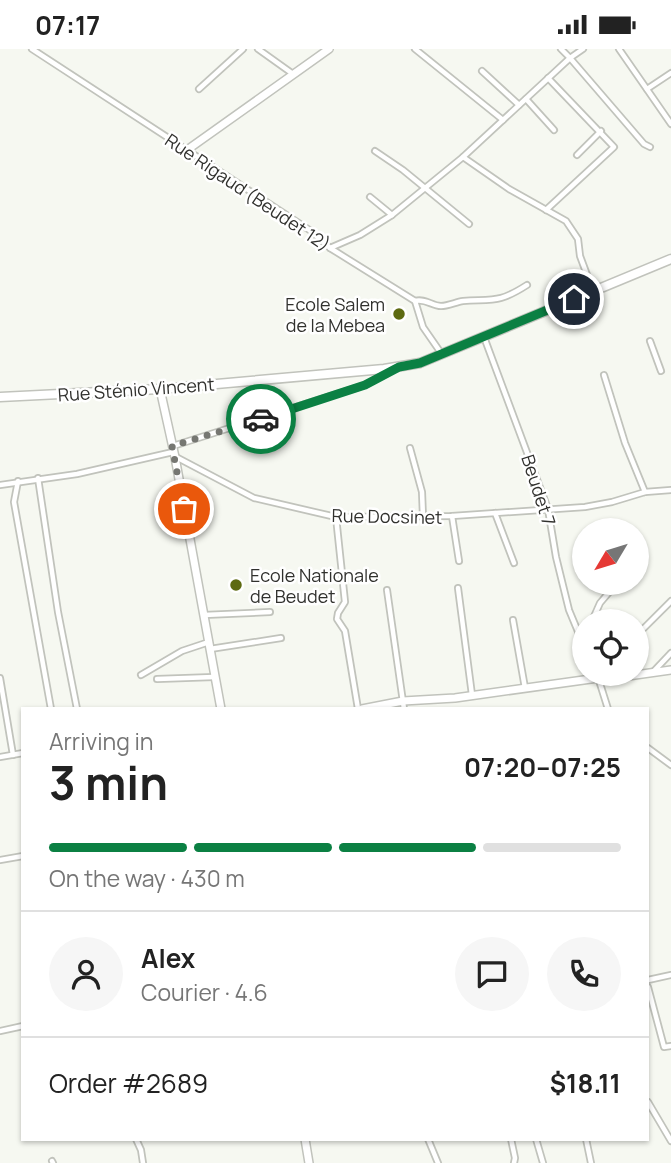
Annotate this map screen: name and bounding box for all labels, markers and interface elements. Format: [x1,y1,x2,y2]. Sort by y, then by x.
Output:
text: 07:17 [35,7,100,43]
street label: Rue Rigaud (Beudet 12) [161,128,335,256]
pin [544,269,604,329]
icon: home [555,280,593,318]
place label: Ecole Salem de la Mebea [285,292,385,337]
marker: Ecole Salem de la Mebea [391,306,407,322]
street label: Rue Sténio Vincent [57,372,215,406]
courier [226,384,296,454]
icon: car [242,400,280,438]
street label: Beudet 7 [516,451,562,529]
pin [154,479,214,539]
icon: bag [165,490,203,528]
street label: Rue Docsinet [331,503,443,529]
north arrow [572,518,649,595]
map controls [572,518,649,686]
place label: Ecole Nationale de Beudet [250,563,379,608]
marker: Ecole Nationale de Beudet [228,577,244,593]
button: locate [572,609,649,686]
text: Arriving in [49,725,154,757]
text: 07:20–07:25 [464,749,621,785]
text: 3 min [49,751,168,814]
text: On the way · 430 m [49,862,245,894]
button: person [49,937,123,1011]
button: chat [455,937,529,1011]
button: phone [547,937,621,1011]
text: Alex [141,940,195,976]
text: Courier · 4.6 [141,976,268,1008]
text: Order #2689 [49,1065,208,1101]
text: $18.11 [550,1065,621,1101]

